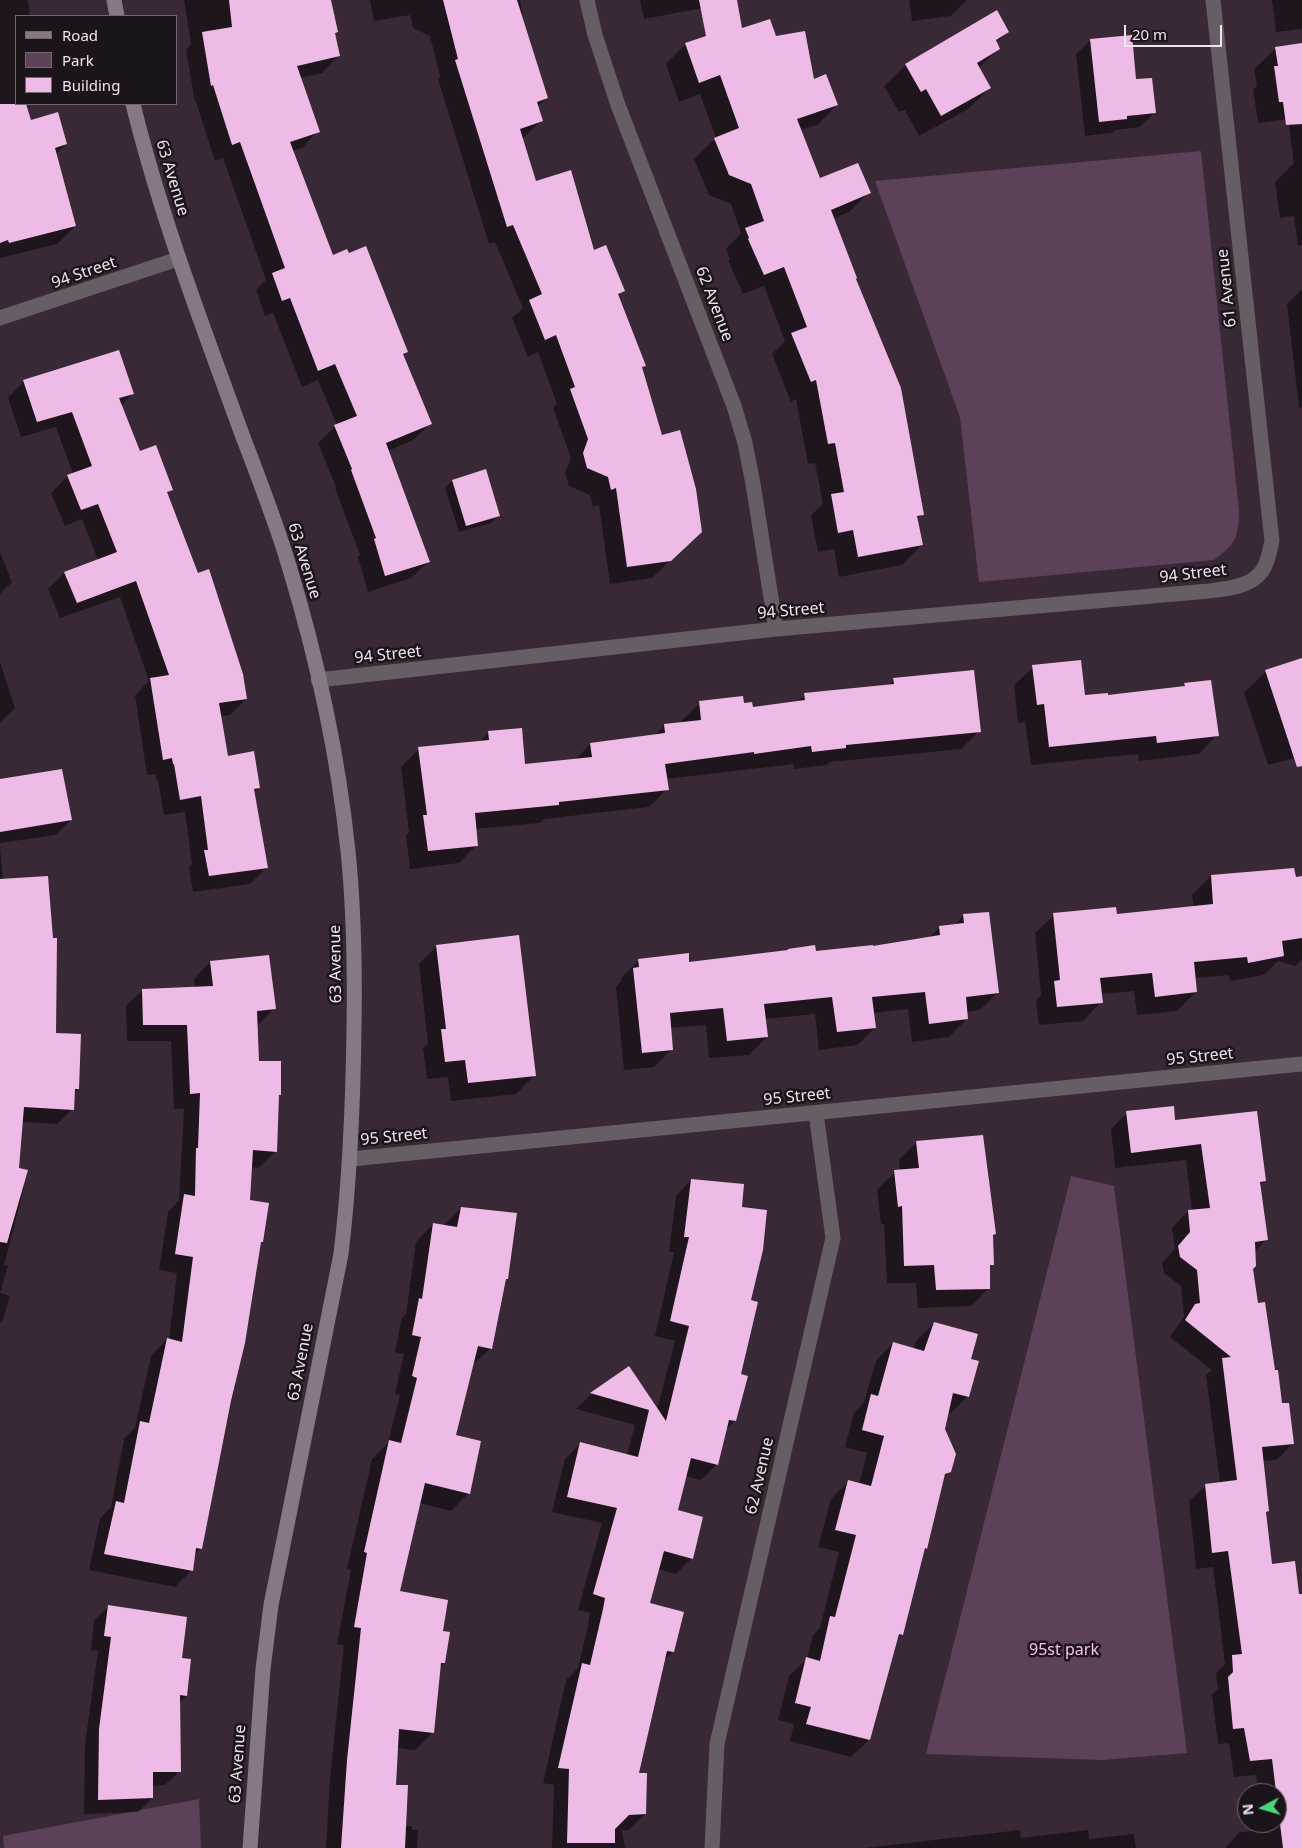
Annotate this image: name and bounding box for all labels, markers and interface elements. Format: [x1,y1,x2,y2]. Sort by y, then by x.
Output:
legend [15,15,178,105]
scale bar [1127,15,1224,47]
text: 20 m [1132,24,1167,44]
text: Road [62,25,98,45]
text: Park [62,50,94,70]
text: Building [62,75,120,95]
street label: 63 Avenue [151,138,193,218]
street label: 61 Avenue [1213,248,1241,328]
street label: 94 Street [49,253,119,293]
street label: 62 Avenue [691,264,737,344]
street label: 63 Avenue [283,521,325,601]
street label: 94 Street [1159,560,1227,588]
street label: 94 Street [757,599,825,623]
street label: 94 Street [354,642,422,668]
street label: 63 Avenue [326,925,346,1003]
street label: 95 Street [1166,1044,1234,1070]
street label: 95 Street [763,1084,831,1110]
street label: 95 Street [360,1124,428,1150]
street label: 63 Avenue [284,1322,318,1402]
street label: 62 Avenue [742,1436,778,1516]
park label: 95st park [1029,1640,1099,1660]
street label: 63 Avenue [226,1724,250,1804]
north arrow [1237,1783,1287,1833]
text: N [1238,1803,1258,1816]

